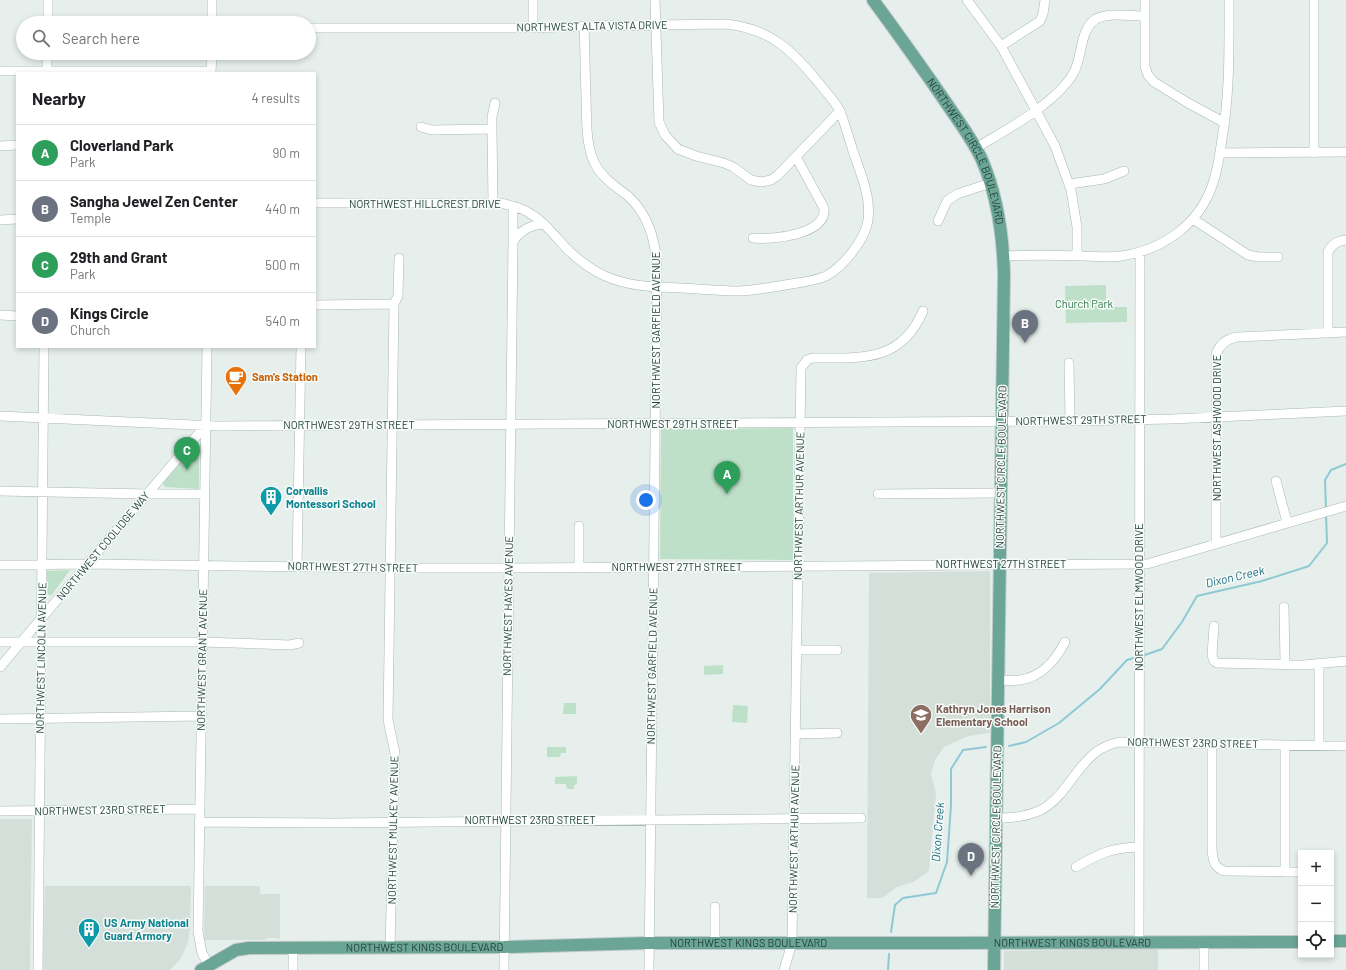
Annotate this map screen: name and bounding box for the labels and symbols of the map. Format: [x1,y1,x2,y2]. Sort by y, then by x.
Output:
street label: NORTHWEST ALTA VISTA DRIVE [516,18,668,33]
street label: NORTHWEST CIRCLE BOULEVARD [925,75,1007,225]
street label: NORTHWEST HILLCREST DRIVE [349,197,501,210]
street label: NORTHWEST GARFIELD AVENUE [649,251,662,408]
park label: Church Park [1055,297,1113,310]
pin: B [1012,310,1038,343]
street label: NORTHWEST ASHWOOD DRIVE [1210,354,1223,501]
cafe icon: Sam's Station [223,364,249,397]
place label: Sam's Station [252,370,318,383]
street label: NORTHWEST CIRCLE BOULEVARD [993,385,1008,549]
street label: NORTHWEST 29TH STREET [1015,412,1147,427]
street label: NORTHWEST 29TH STREET [607,417,739,430]
street label: NORTHWEST 29TH STREET [283,418,415,431]
street label: NORTHWEST ARTHUR AVENUE [791,431,806,580]
pin: C [174,437,200,470]
pin: A [714,461,740,494]
building icon: Corvallis Montessori School [258,484,284,517]
place label: Corvallis Montessori School [286,484,376,510]
street label: NORTHWEST COOLIDGE WAY [53,489,152,603]
your location [636,490,656,510]
street label: NORTHWEST ELMWOOD DRIVE [1132,523,1145,671]
street label: NORTHWEST HAYES AVENUE [500,535,515,676]
street label: NORTHWEST 27TH STREET [936,557,1066,570]
street label: NORTHWEST 27TH STREET [288,559,419,574]
street label: NORTHWEST 27TH STREET [612,560,742,573]
water label: Dixon Creek [1204,562,1266,590]
street label: NORTHWEST LINCOLN AVENUE [33,582,48,734]
street label: NORTHWEST GARFIELD AVENUE [644,587,659,744]
street label: NORTHWEST GRANT AVENUE [194,589,209,731]
school or university icon: Kathryn Jones Harrison Elementary School [908,702,934,735]
place label: Kathryn Jones Harrison Elementary School [936,702,1051,728]
street label: NORTHWEST 23RD STREET [1127,735,1259,750]
street label: NORTHWEST CIRCLE BOULEVARD [988,745,1003,909]
street label: NORTHWEST MULKEY AVENUE [385,755,400,904]
street label: NORTHWEST ARTHUR AVENUE [786,764,801,913]
water label: Dixon Creek [928,801,946,862]
street label: NORTHWEST 23RD STREET [34,802,166,817]
street label: NORTHWEST 23RD STREET [464,813,596,826]
pin: D [958,843,984,876]
building icon: US Army National Guard Armory [76,916,102,949]
place label: US Army National Guard Armory [104,916,189,942]
street label: NORTHWEST KINGS BOULEVARD [994,935,1151,949]
street label: NORTHWEST KINGS BOULEVARD [670,936,827,949]
street label: NORTHWEST KINGS BOULEVARD [346,940,503,954]

